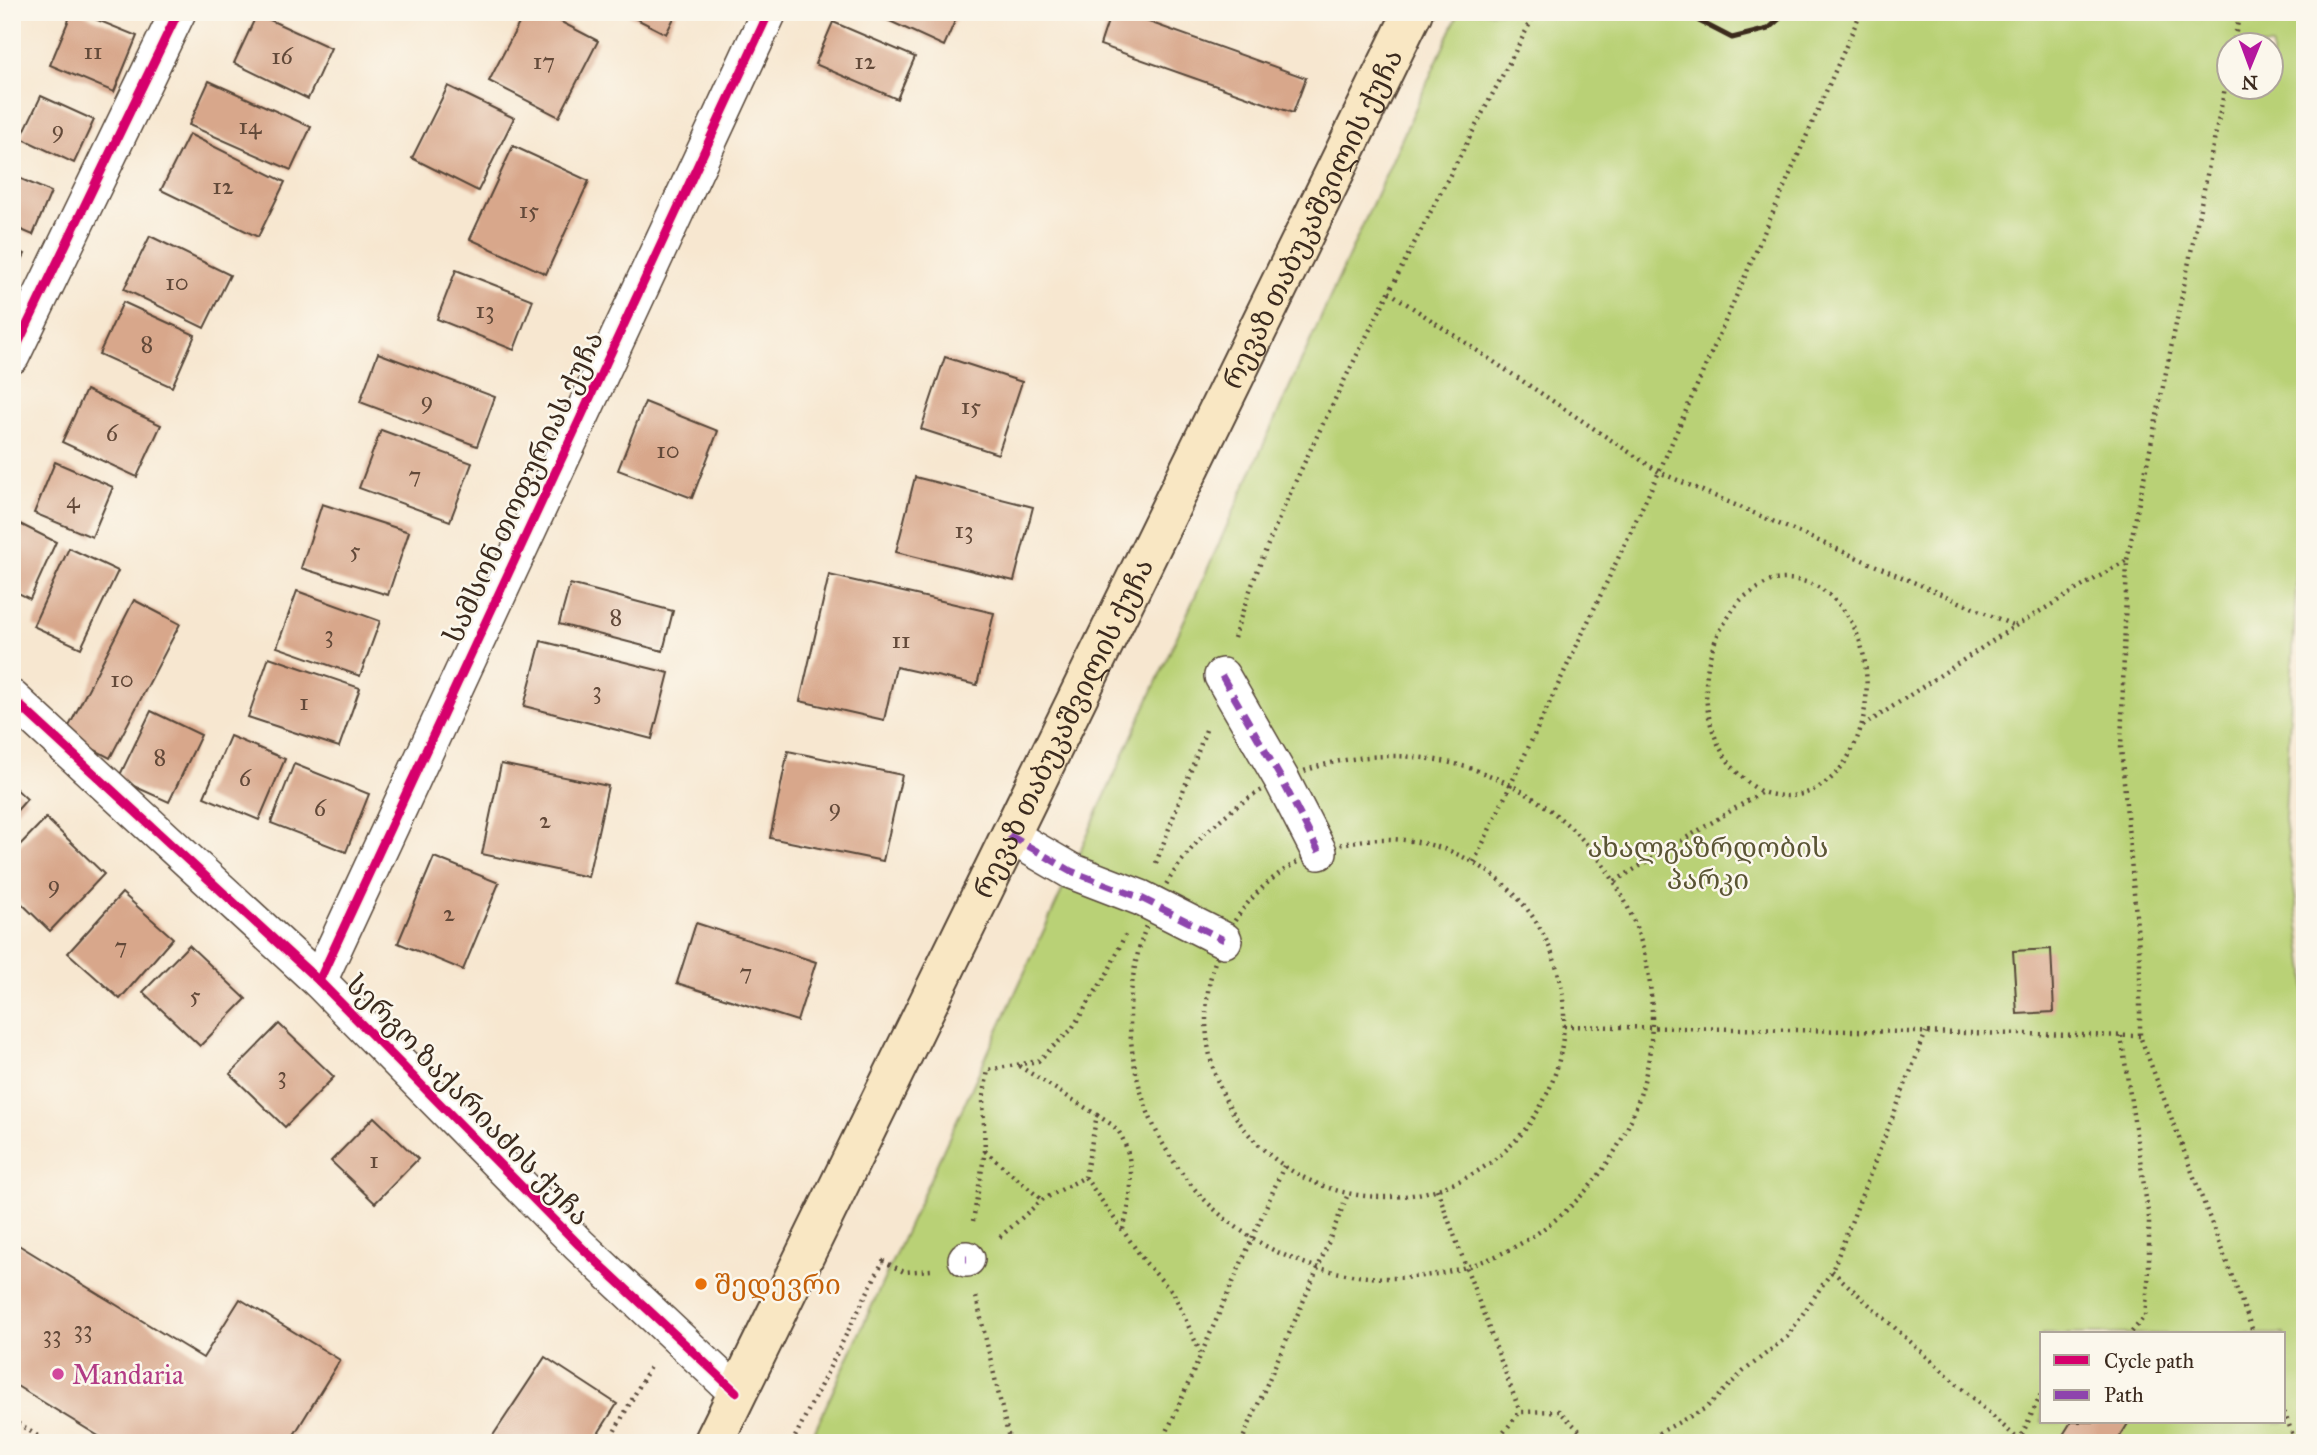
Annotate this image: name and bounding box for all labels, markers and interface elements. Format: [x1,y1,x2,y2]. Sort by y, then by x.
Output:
north arrow [2216,32,2286,102]
house number: 11 [84,36,102,66]
house number: 16 [271,41,294,71]
street label: რევაზ თაბუკაშვილის ქუჩა [1214,43,1410,394]
house number: 17 [533,46,555,76]
house number: 12 [854,46,876,76]
text: N [2241,71,2258,94]
house number: 14 [239,111,262,141]
house number: 9 [52,114,64,144]
house number: 12 [212,171,234,201]
house number: 15 [519,195,539,225]
house number: 10 [165,267,189,297]
house number: 13 [475,295,495,325]
street label: სამსონ თოფურიას ქუჩა [435,325,611,649]
house number: 8 [141,329,153,359]
house number: 9 [421,385,433,415]
house number: 15 [961,391,981,421]
house number: 6 [106,418,119,448]
house number: 10 [656,435,680,465]
house number: 7 [409,460,421,490]
house number: 4 [66,485,80,515]
house number: 13 [954,515,974,545]
house number: 5 [349,535,361,565]
street label: რევაზ თაბუკაშვილის ქუჩა [965,552,1161,904]
house number: 8 [610,602,622,632]
house number: 3 [324,619,334,649]
house number: 11 [892,625,910,655]
house number: 10 [110,664,134,694]
house number: 3 [592,675,602,705]
house number: 1 [299,687,309,717]
house number: 8 [154,742,166,772]
house number: 6 [239,763,252,793]
house number: 9 [829,792,841,822]
house number: 6 [314,793,327,823]
house number: 2 [539,805,551,835]
park label: ახალგაზრდობის პარკი [1587,830,1829,897]
house number: 9 [48,869,60,899]
house number: 2 [443,898,455,928]
house number: 7 [115,931,127,961]
house number: 7 [740,957,752,987]
street label: სერგო ზაქარიაძის ქუჩა [339,967,597,1233]
house number: 5 [189,980,201,1010]
house number: 3 [277,1060,287,1090]
house number: 1 [369,1145,379,1175]
place label: შედევრი [715,1267,841,1302]
marker: შედევრი [693,1276,709,1292]
house number: 33 [73,1314,93,1344]
house number: 33 [42,1319,62,1349]
legend [2040,1332,2286,1424]
text: Cycle path [2104,1348,2195,1374]
place label: Mandaria [72,1357,184,1392]
marker: Mandaria [50,1366,66,1382]
text: Path [2104,1382,2144,1408]

